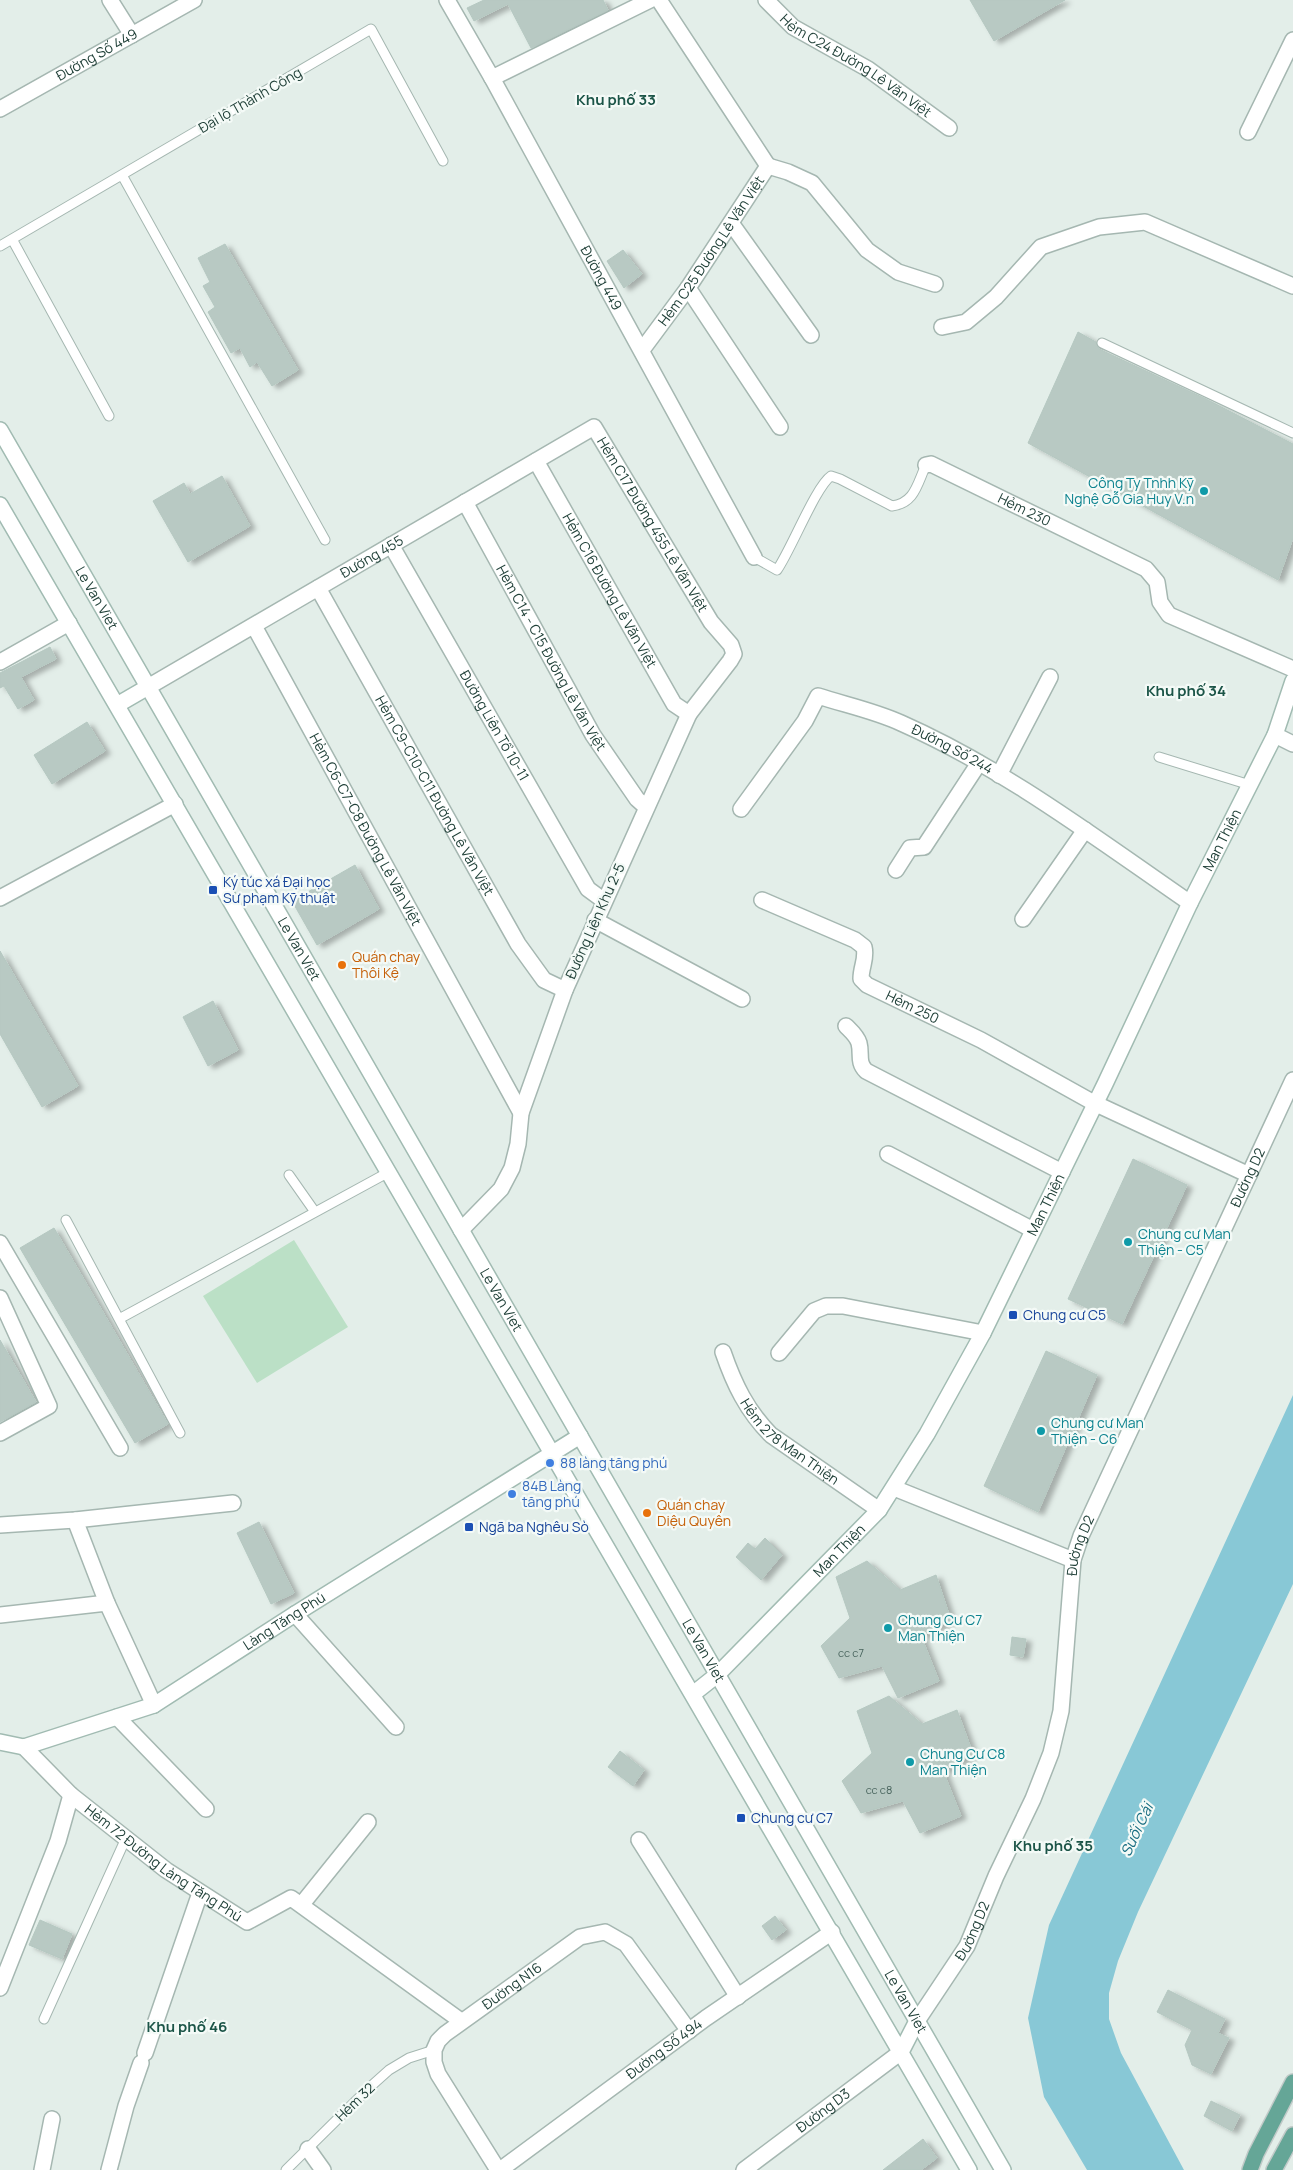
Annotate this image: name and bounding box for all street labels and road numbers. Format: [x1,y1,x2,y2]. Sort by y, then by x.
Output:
street label: Hẻm C24 Đường Lê Văn Việt [776,10,936,121]
street label: Đường Số 449 [52,24,141,85]
street label: Đại lộ Thành Công [195,62,305,137]
street label: Hẻm C25 Đường Lê Văn Việt [653,171,768,329]
street label: Đường 449 [576,242,627,313]
street label: Hẻm C17 Đường 455 Lê Văn Việt [593,433,713,616]
street label: Hẻm 230 [995,488,1054,530]
street label: Hẻm C16 Đường Lê Văn Việt [558,509,662,672]
street label: Đường 455 [336,530,407,582]
street label: Hẻm C14 - C15 Đường Lê Văn Việt [492,561,611,755]
street label: Le Van Viet [72,563,123,633]
street label: Đường Liên Tổ 10-11 [456,667,534,784]
street label: Hẻm C9-C10-C11 Đường Lê Văn Việt [371,692,499,899]
street label: Đường Số 244 [909,719,997,778]
street label: Hẻm C6-C7-C8 Đường Lê Văn Việt [306,730,427,929]
street label: Man Thiện [1198,806,1245,874]
street label: Đường Liên Khu 2-5 [560,860,629,982]
street label: Le Van Viet [274,914,326,984]
street label: Hẻm 250 [883,986,943,1027]
street label: Đường D2 [1225,1145,1269,1210]
street label: Man Thiện [1022,1170,1069,1239]
street label: Le Van Viet [476,1264,528,1335]
street label: Hẻm 278 Man Thiện [736,1395,843,1489]
street label: Đường D2 [1062,1512,1098,1577]
street label: Man Thiện [809,1520,869,1581]
street label: Làng Tăng Phú [239,1587,329,1654]
street label: Le Van Viet [678,1615,730,1686]
street label: Hẻm 72 Đường Làng Tăng Phú [81,1799,246,1926]
street label: Đường D2 [950,1898,993,1964]
street label: Đường N16 [478,1958,545,2013]
street label: Le Van Viet [881,1966,932,2037]
street label: Đường Số 494 [622,2014,706,2083]
street label: Hẻm 32 [331,2078,379,2125]
street label: Đường D3 [792,2084,854,2137]

